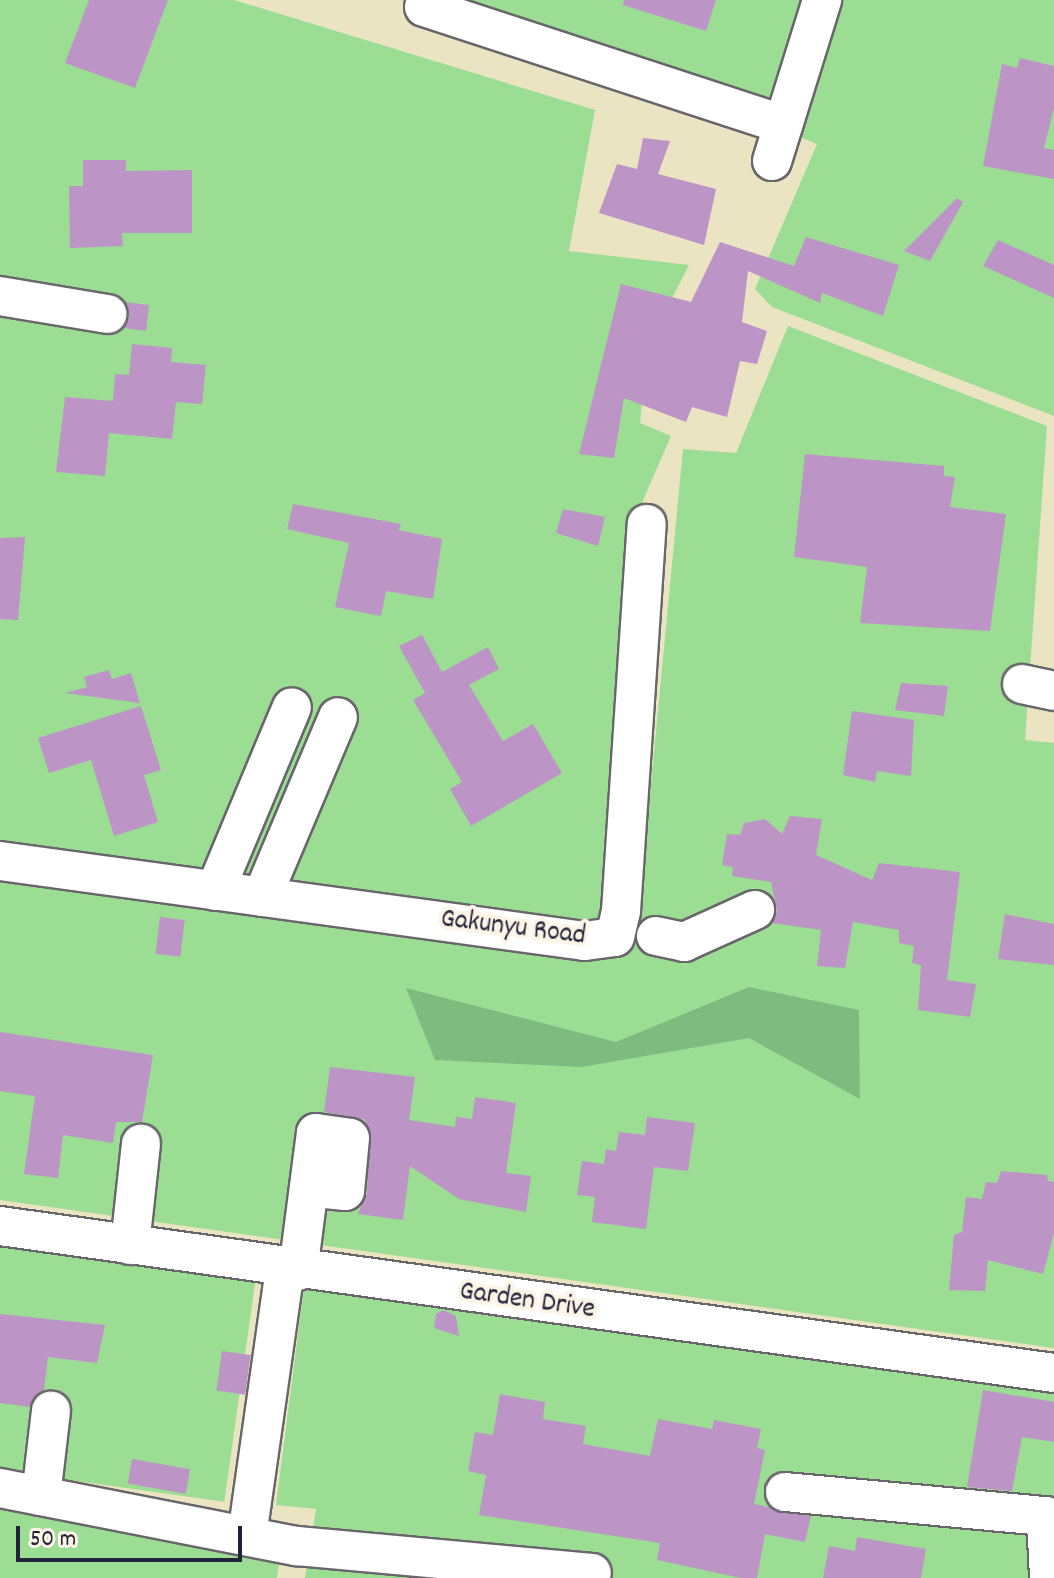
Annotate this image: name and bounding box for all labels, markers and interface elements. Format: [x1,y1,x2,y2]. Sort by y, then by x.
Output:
street label: Gakunyu Road [439,903,587,955]
street label: Garden Drive [457,1276,597,1328]
scale bar [20,1510,246,1560]
text: 50 m [30,1523,76,1557]

